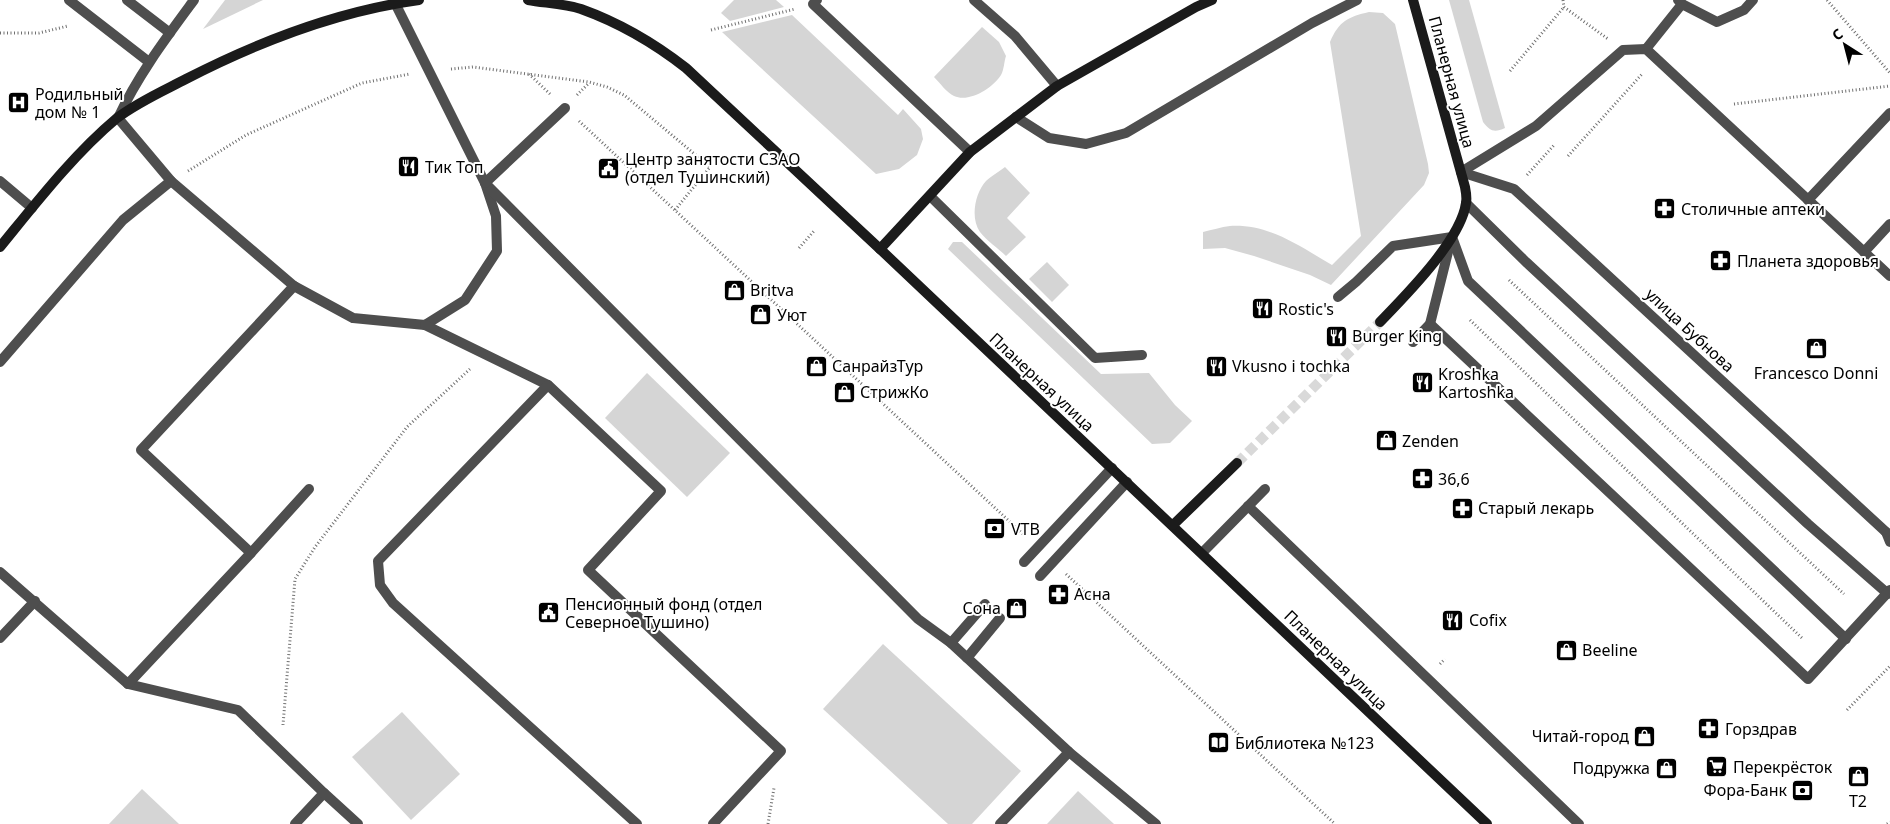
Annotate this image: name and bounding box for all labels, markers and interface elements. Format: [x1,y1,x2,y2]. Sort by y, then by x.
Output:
street label: Планерная улица [1424,14,1480,150]
north arrow [1820,20,1870,70]
text: С [1828,24,1846,44]
place label: Родильный дом № 1 [35,83,124,123]
hospital icon: Родильный дом № 1 [7,91,31,115]
place label: Центр занятости СЗАО (отдел Тушинский) [625,148,800,188]
restaurant icon: Тик Топ [397,155,421,179]
place label: Тик Топ [425,156,483,178]
public building icon: Центр занятости СЗАО (отдел Тушинский) [597,156,621,180]
pharmacy icon: Столичные аптеки [1653,197,1677,221]
place label: Столичные аптеки [1681,198,1825,220]
pharmacy icon: Планета здоровья [1709,249,1733,273]
place label: Планета здоровья [1737,250,1879,272]
shop icon: Britva [722,278,746,302]
place label: Britva [750,279,794,301]
street label: улица Бубнова [1641,283,1739,377]
restaurant icon: Rostic's [1250,297,1274,321]
place label: Rostic's [1278,298,1334,320]
shop icon: Уют [749,303,773,327]
place label: Уют [777,304,807,326]
restaurant icon: Burger King [1324,324,1348,348]
place label: Burger King [1352,325,1442,347]
street label: Планерная улица [985,328,1099,436]
shop icon: Francesco Donni [1804,337,1828,361]
shop icon: СанрайзТур [804,354,828,378]
restaurant icon: Vkusno i tochka [1204,354,1228,378]
place label: СанрайзТур [832,355,923,377]
place label: Vkusno i tochka [1232,355,1350,377]
place label: Francesco Donni [1754,362,1878,384]
place label: Kroshka Kartoshka [1438,363,1514,403]
restaurant icon: Kroshka Kartoshka [1410,371,1434,395]
shop icon: СтрижКо [832,380,856,404]
place label: СтрижКо [860,381,929,403]
shop icon: Zenden [1374,429,1398,453]
place label: Zenden [1402,430,1459,452]
pharmacy icon: 36,6 [1410,467,1434,491]
place label: 36,6 [1438,468,1470,490]
pharmacy icon: Старый лекарь [1450,496,1474,520]
place label: Старый лекарь [1478,497,1594,519]
bank icon: VTB [983,517,1007,541]
place label: VTB [1011,518,1040,540]
pharmacy icon: Асна [1046,582,1070,606]
place label: Асна [1074,583,1111,605]
place label: Пенсионный фонд (отдел Северное Тушино) [565,593,762,633]
shop icon: Сона [1005,596,1029,620]
place label: Сона [963,597,1001,619]
public building icon: Пенсионный фонд (отдел Северное Тушино) [537,601,561,625]
street label: Планерная улица [1279,605,1393,715]
restaurant icon: Cofix [1441,608,1465,632]
place label: Cofix [1469,609,1507,631]
shop icon: Beeline [1554,638,1578,662]
place label: Beeline [1582,639,1638,661]
pharmacy icon: Горздрав [1697,717,1721,741]
place label: Горздрав [1725,718,1797,740]
shop icon: Читай-город [1633,724,1657,748]
place label: Читай-город [1532,725,1629,747]
library icon: Библиотека №123 [1207,731,1231,755]
place label: Библиотека №123 [1235,732,1374,754]
supermarket icon: Перекрёсток [1705,755,1729,779]
shop icon: Подружка [1654,756,1678,780]
place label: Перекрёсток [1733,756,1833,778]
place label: Подружка [1573,757,1650,779]
shop icon: T2 [1846,765,1870,789]
bank icon: Фора-Банк [1791,778,1815,802]
place label: Фора-Банк [1704,779,1787,801]
place label: T2 [1849,790,1867,812]

